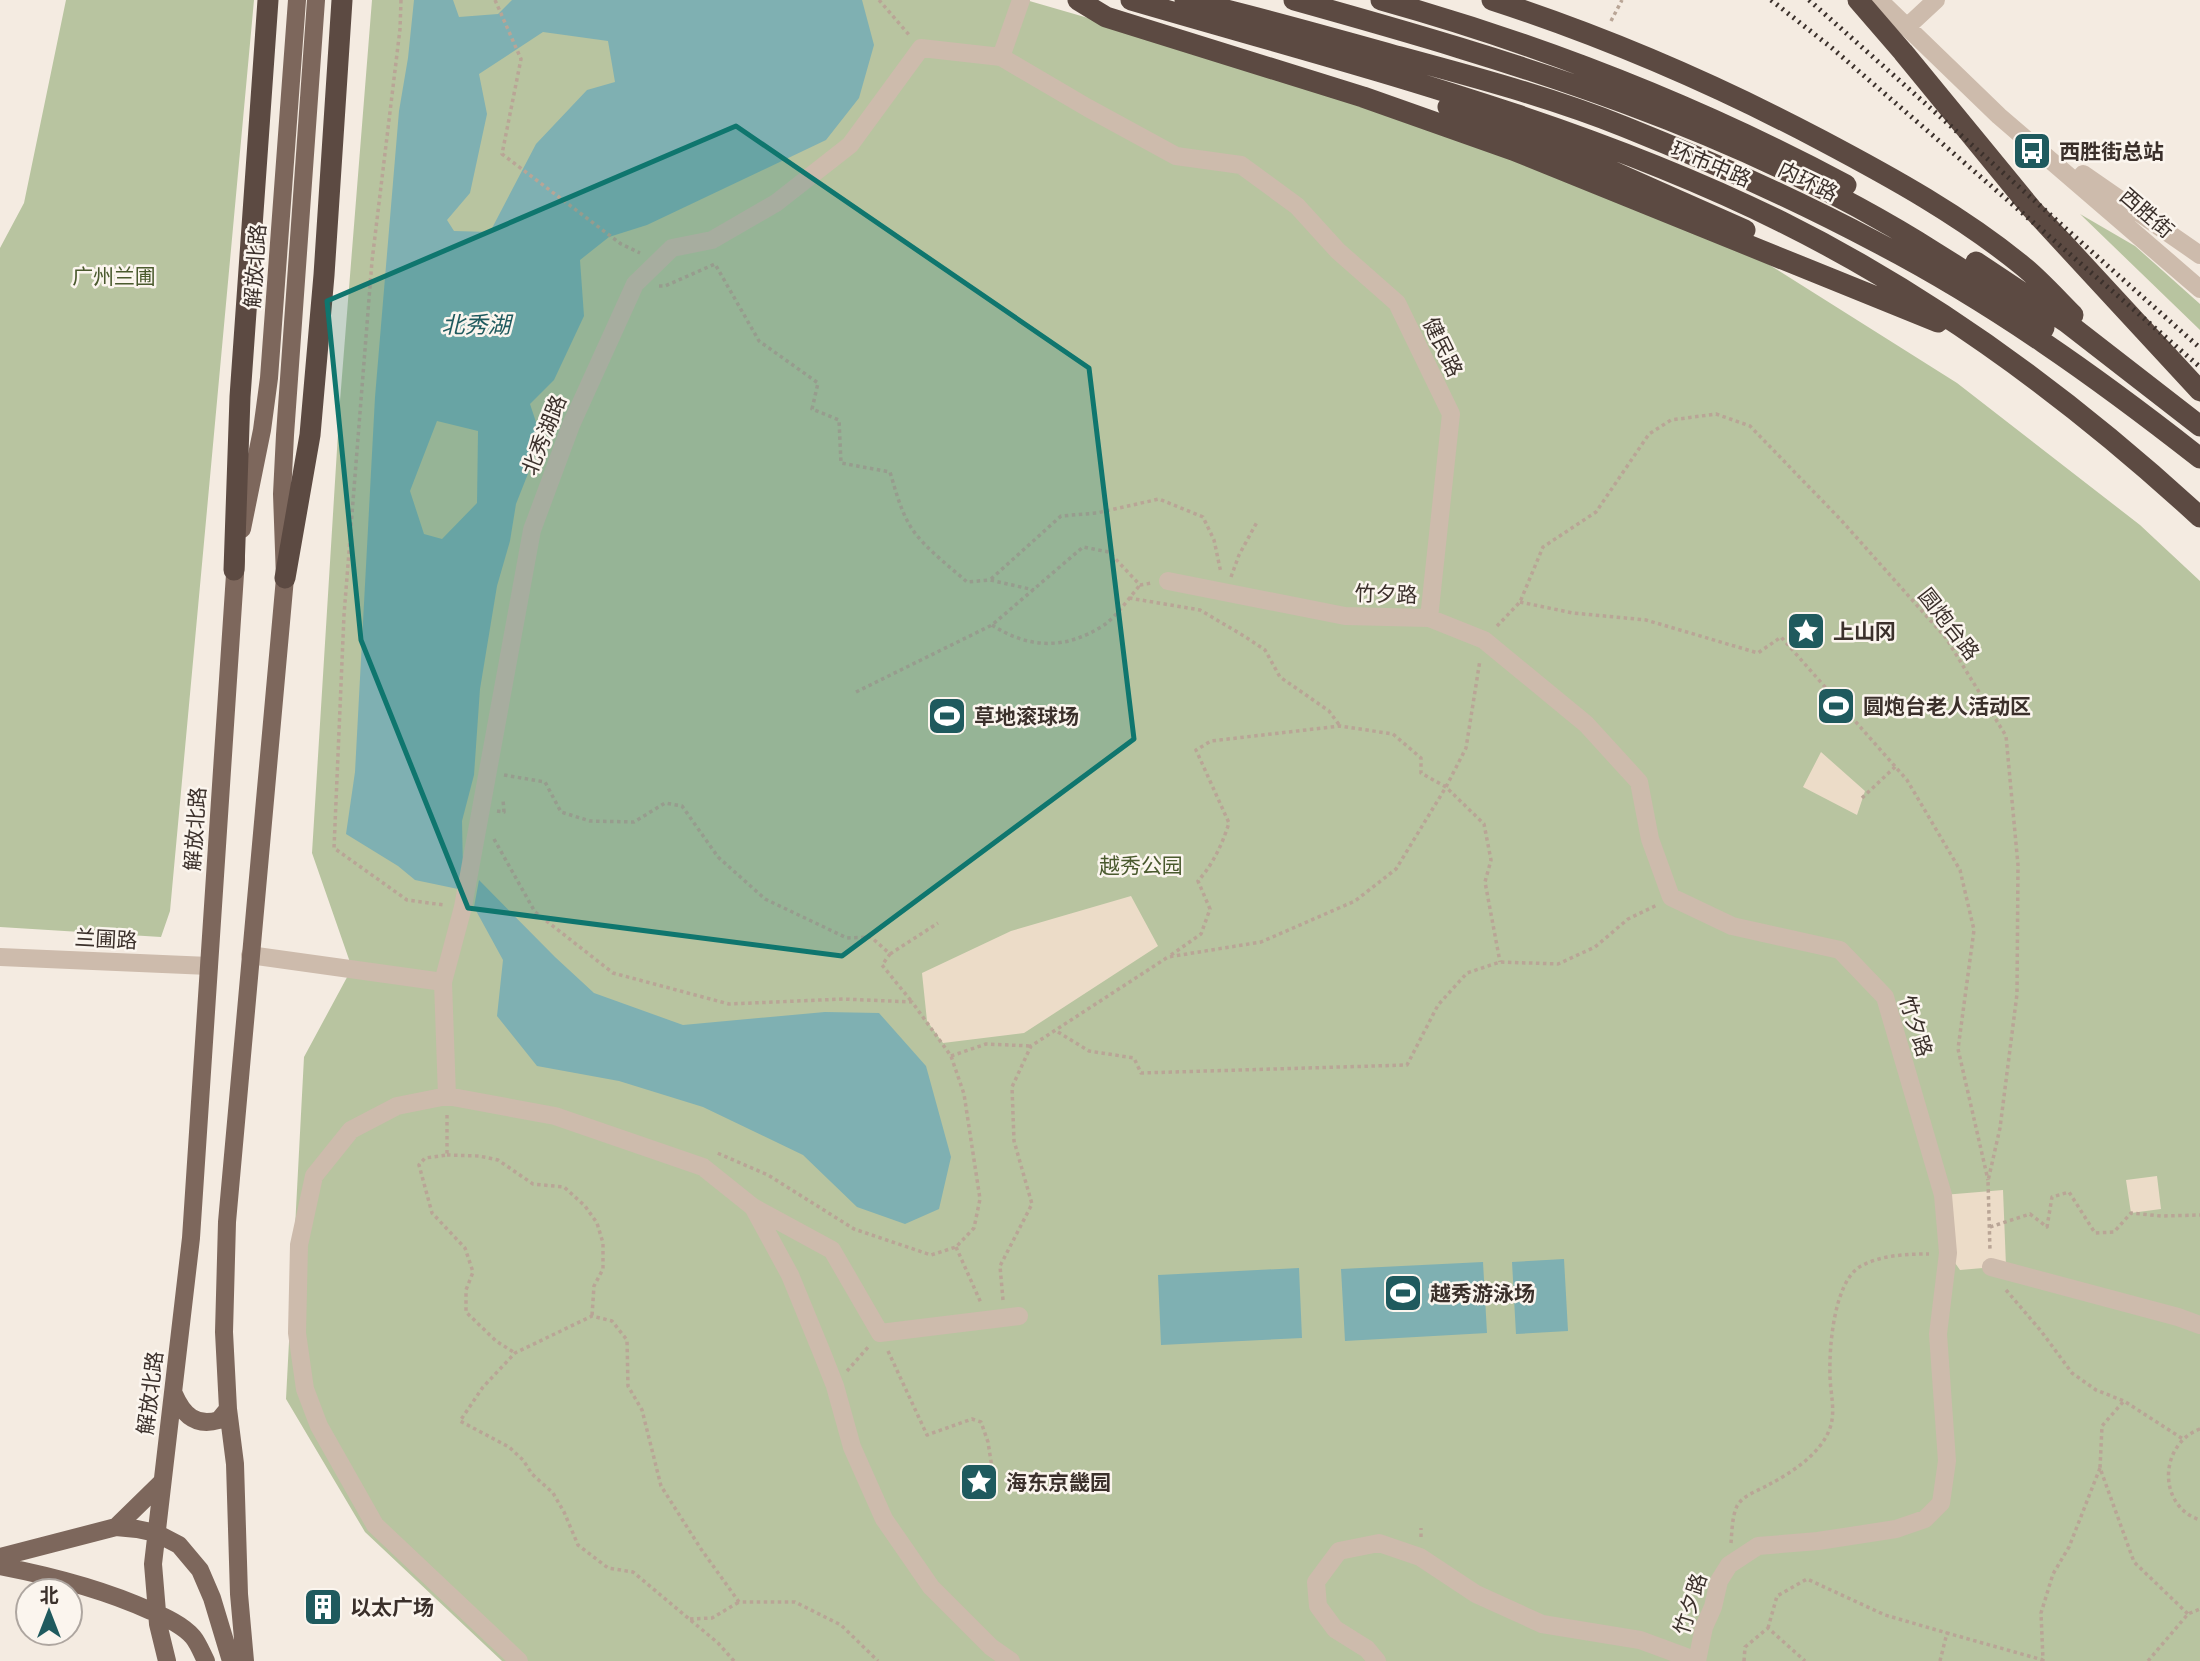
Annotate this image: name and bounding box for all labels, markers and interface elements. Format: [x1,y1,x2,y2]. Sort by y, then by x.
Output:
bus stop icon: 西胜街总站 [2011,130,2053,172]
street label: 环市中路 [1667,136,1755,192]
place label: 西胜街总站 [2059,139,2164,164]
street label: 内环路 [1774,156,1842,206]
street label: 西胜街 [2115,183,2179,243]
street label: 解放北路 [240,223,270,309]
park label: 广州兰圃 [72,264,156,289]
water label: 北秀湖 [442,311,514,339]
street label: 健民路 [1418,313,1468,381]
street label: 北秀湖路 [517,391,571,479]
street label: 竹夕路 [1354,580,1418,608]
street label: 圆炮台路 [1913,583,1985,665]
place icon: 上山冈 [1785,610,1827,652]
place label: 上山冈 [1833,619,1896,644]
sports icon: 圆炮台老人活动区 [1815,685,1857,727]
place label: 圆炮台老人活动区 [1863,694,2031,719]
sports icon: 草地滚球场 [926,695,968,737]
place label: 草地滚球场 [974,704,1079,729]
street label: 解放北路 [180,786,210,872]
park label: 越秀公园 [1099,853,1183,878]
street label: 兰圃路 [74,925,138,953]
street label: 竹夕路 [1894,992,1938,1060]
sports icon: 越秀游泳场 [1382,1272,1424,1314]
place label: 越秀游泳场 [1430,1281,1535,1306]
street label: 解放北路 [132,1350,168,1436]
place icon: 海东京畿园 [958,1461,1000,1503]
place label: 海东京畿园 [1006,1470,1111,1495]
street label: 竹夕路 [1668,1570,1712,1638]
north arrow [14,1577,84,1647]
text: 北 [39,1584,59,1607]
building icon: 以太广场 [302,1586,344,1628]
place label: 以太广场 [350,1595,434,1620]

